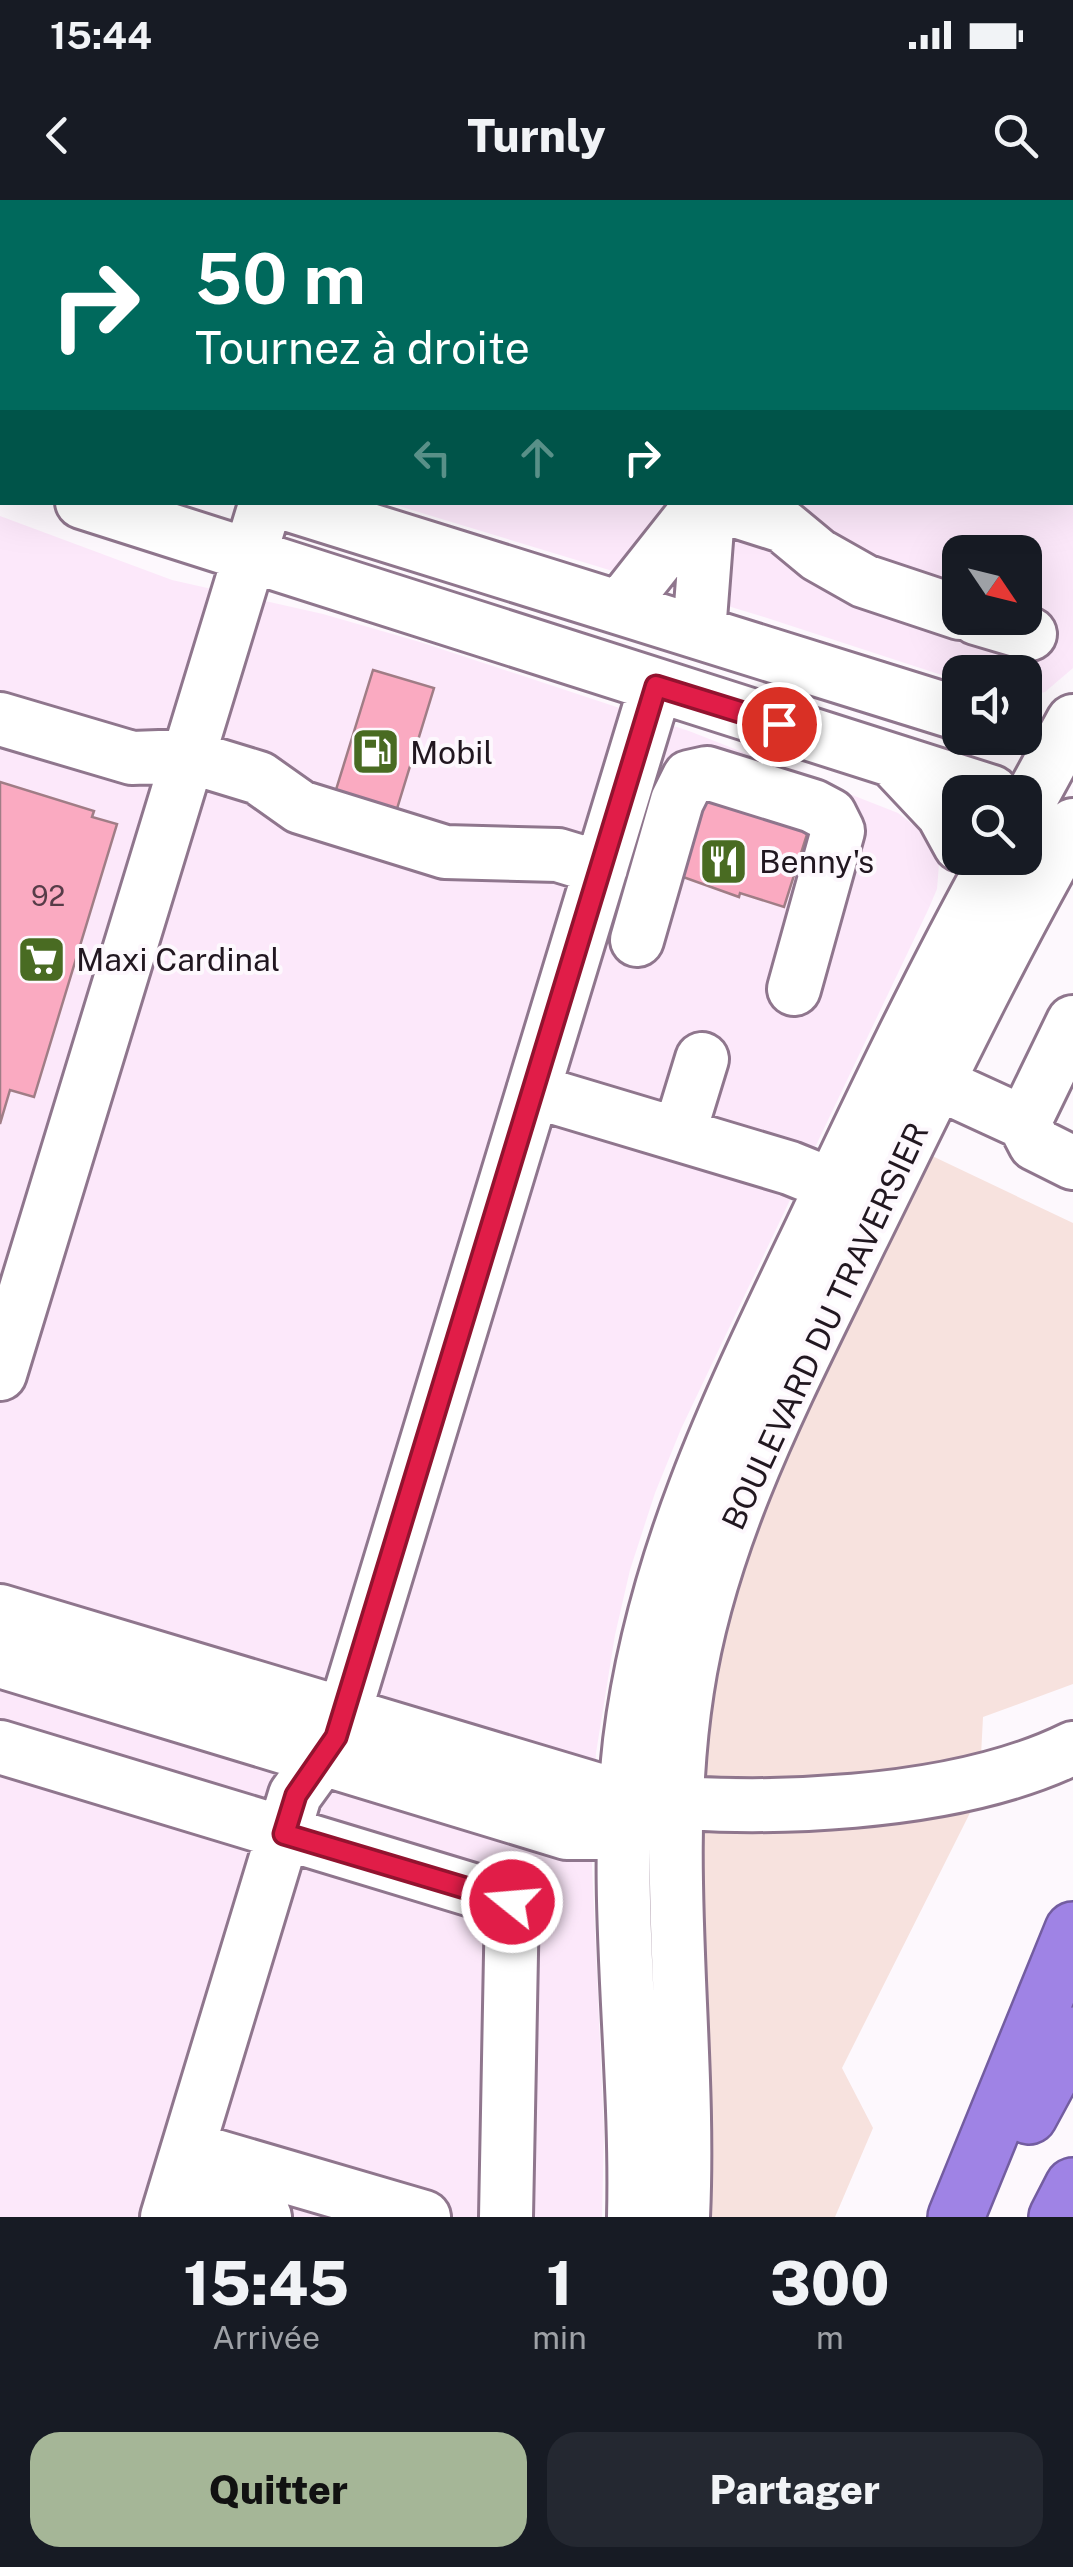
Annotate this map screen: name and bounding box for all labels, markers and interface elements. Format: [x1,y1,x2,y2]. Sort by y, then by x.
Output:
text: 15:44 [50,13,152,58]
icon: back [30,108,85,163]
icon: search [988,108,1043,163]
text: Turnly [467,109,606,162]
text: 50 m [195,237,366,320]
icon: right [30,240,160,370]
text: Tournez à droite [195,321,530,374]
icon: left [405,430,460,485]
icon: ahead [510,430,565,485]
icon: right [615,430,670,485]
north arrow [942,535,1042,635]
map controls [942,535,1042,875]
button: sound [942,655,1042,755]
pin [737,682,822,767]
icon: arrive [752,697,807,752]
fuel station icon: Mobil [349,726,401,778]
place label: Mobil [410,734,493,771]
button: search [942,775,1042,875]
restaurant icon: Benny's [698,835,750,887]
place label: Benny's [759,843,874,880]
house number: 92 [31,879,65,912]
supermarket icon: Maxi Cardinal [15,933,67,985]
place label: Maxi Cardinal [76,941,280,978]
street label: BOULEVARD DU TRAVERSIER [714,1117,936,1535]
position arrow [460,1850,564,1954]
text: 15:45 [183,2248,349,2319]
text: 1 [546,2248,573,2319]
text: 300 [770,2248,890,2319]
text: Arrivée [212,2319,320,2356]
text: min [532,2319,587,2356]
text: m [816,2319,844,2356]
button: Quitter [30,2432,527,2547]
button: Partager [547,2432,1043,2547]

